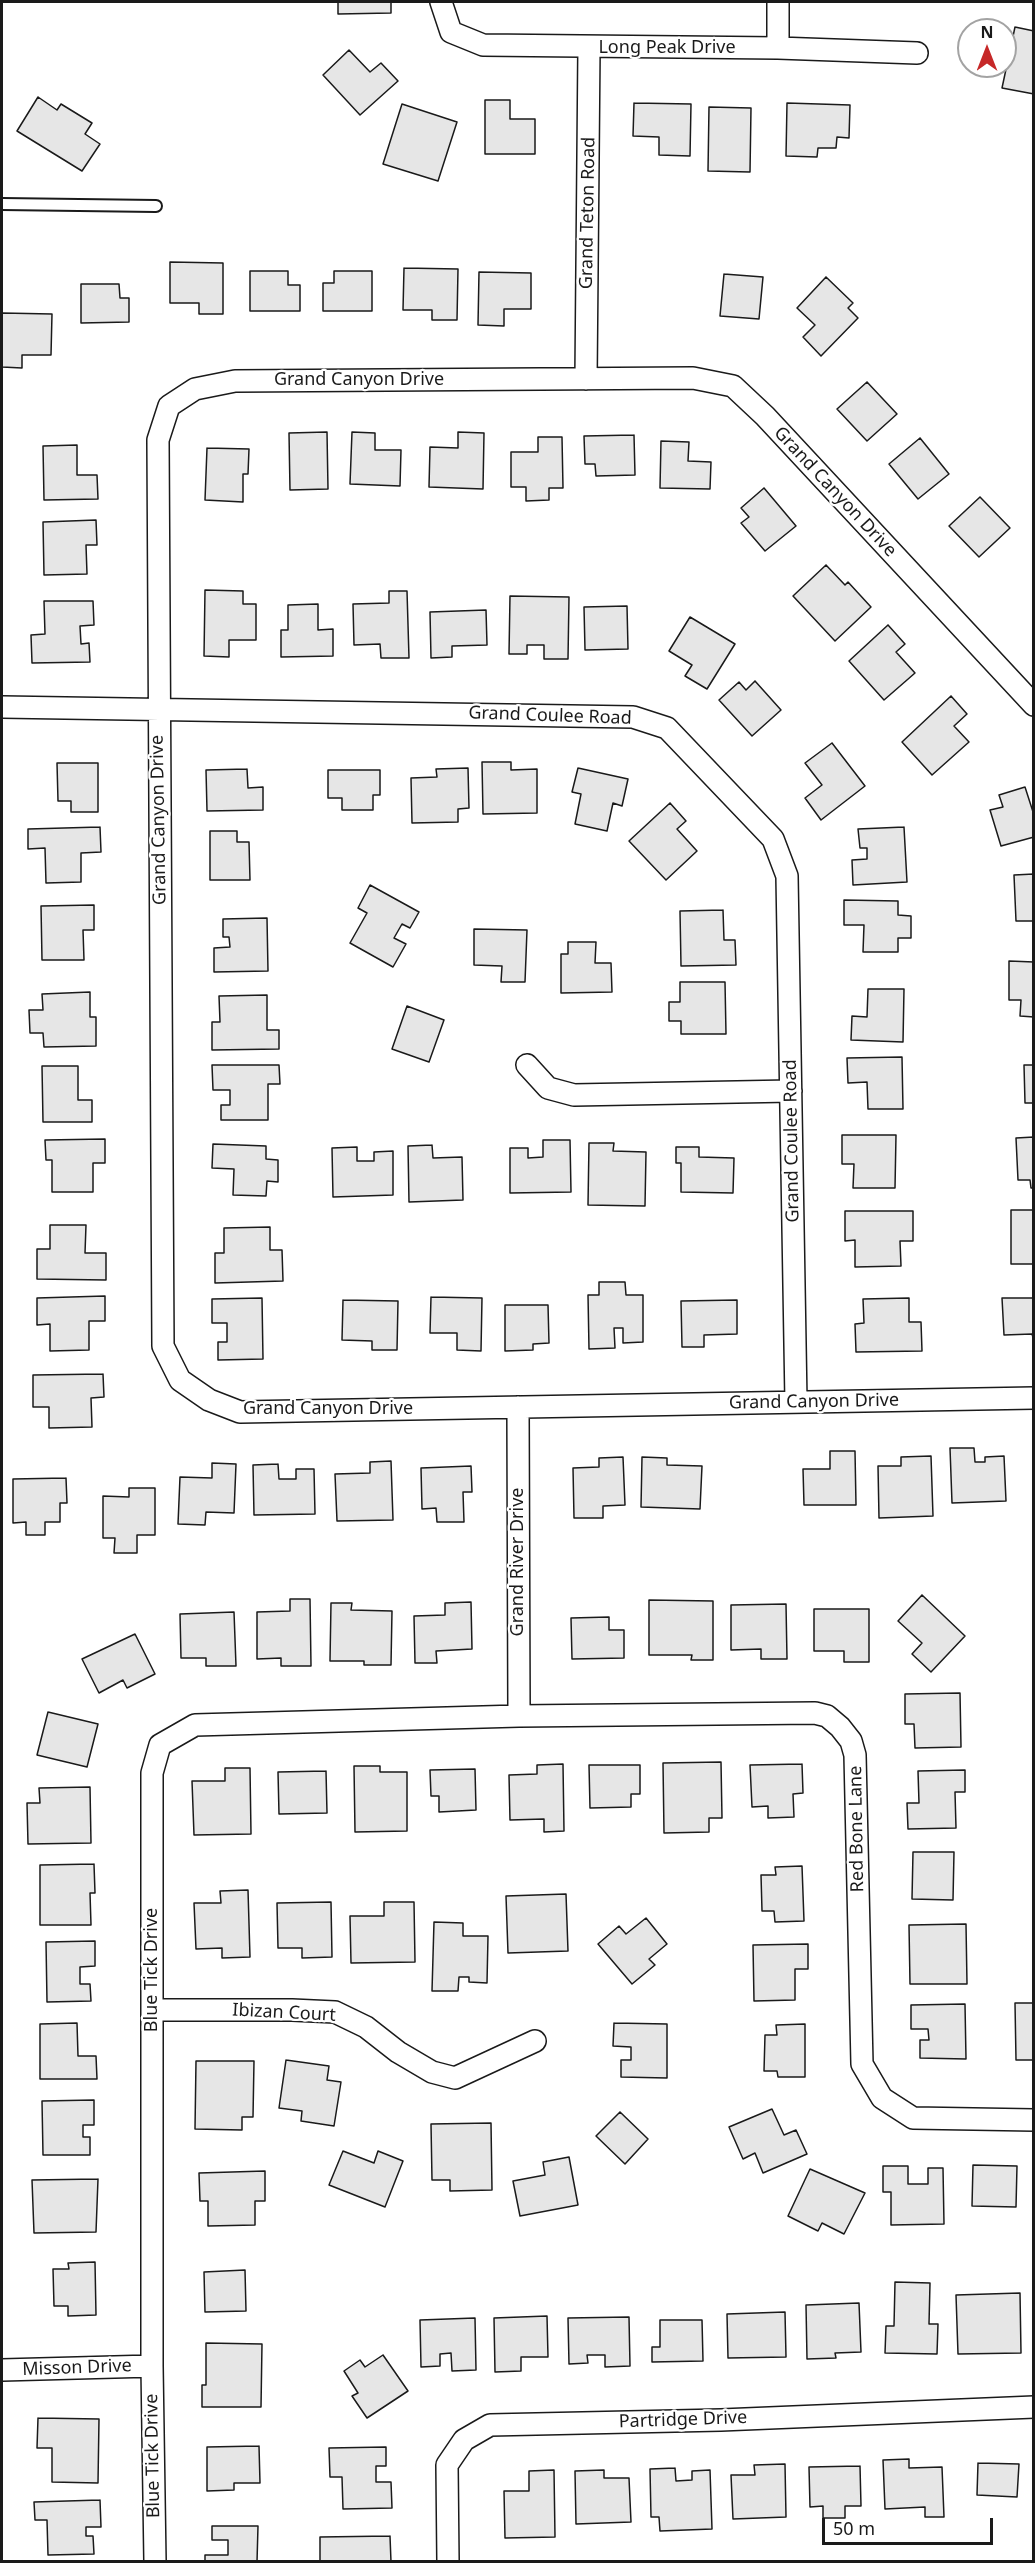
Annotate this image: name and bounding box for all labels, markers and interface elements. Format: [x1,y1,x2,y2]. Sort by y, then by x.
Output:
north arrow [957,18,1017,78]
text: N [980,21,994,43]
street label: Long Peak Drive [598,37,736,59]
street label: Grand Teton Road [576,137,600,289]
street label: Grand Canyon Drive [274,369,444,391]
street label: Grand Canyon Drive [769,422,901,562]
street label: Grand Coulee Road [468,702,632,730]
street label: Grand Canyon Drive [147,735,171,905]
street label: Grand Coulee Road [780,1059,804,1223]
street label: Grand Canyon Drive [729,1390,899,1414]
street label: Grand Canyon Drive [243,1398,413,1420]
street label: Grand River Drive [507,1488,529,1636]
street label: Red Bone Lane [845,1766,869,1892]
street label: Blue Tick Drive [141,1908,163,2032]
street label: Ibizan Court [232,2000,336,2026]
street label: Misson Drive [22,2355,132,2381]
street label: Blue Tick Drive [141,2394,165,2518]
street label: Partridge Drive [618,2407,748,2433]
scale bar [825,2506,996,2544]
text: 50 m [833,2516,875,2540]

